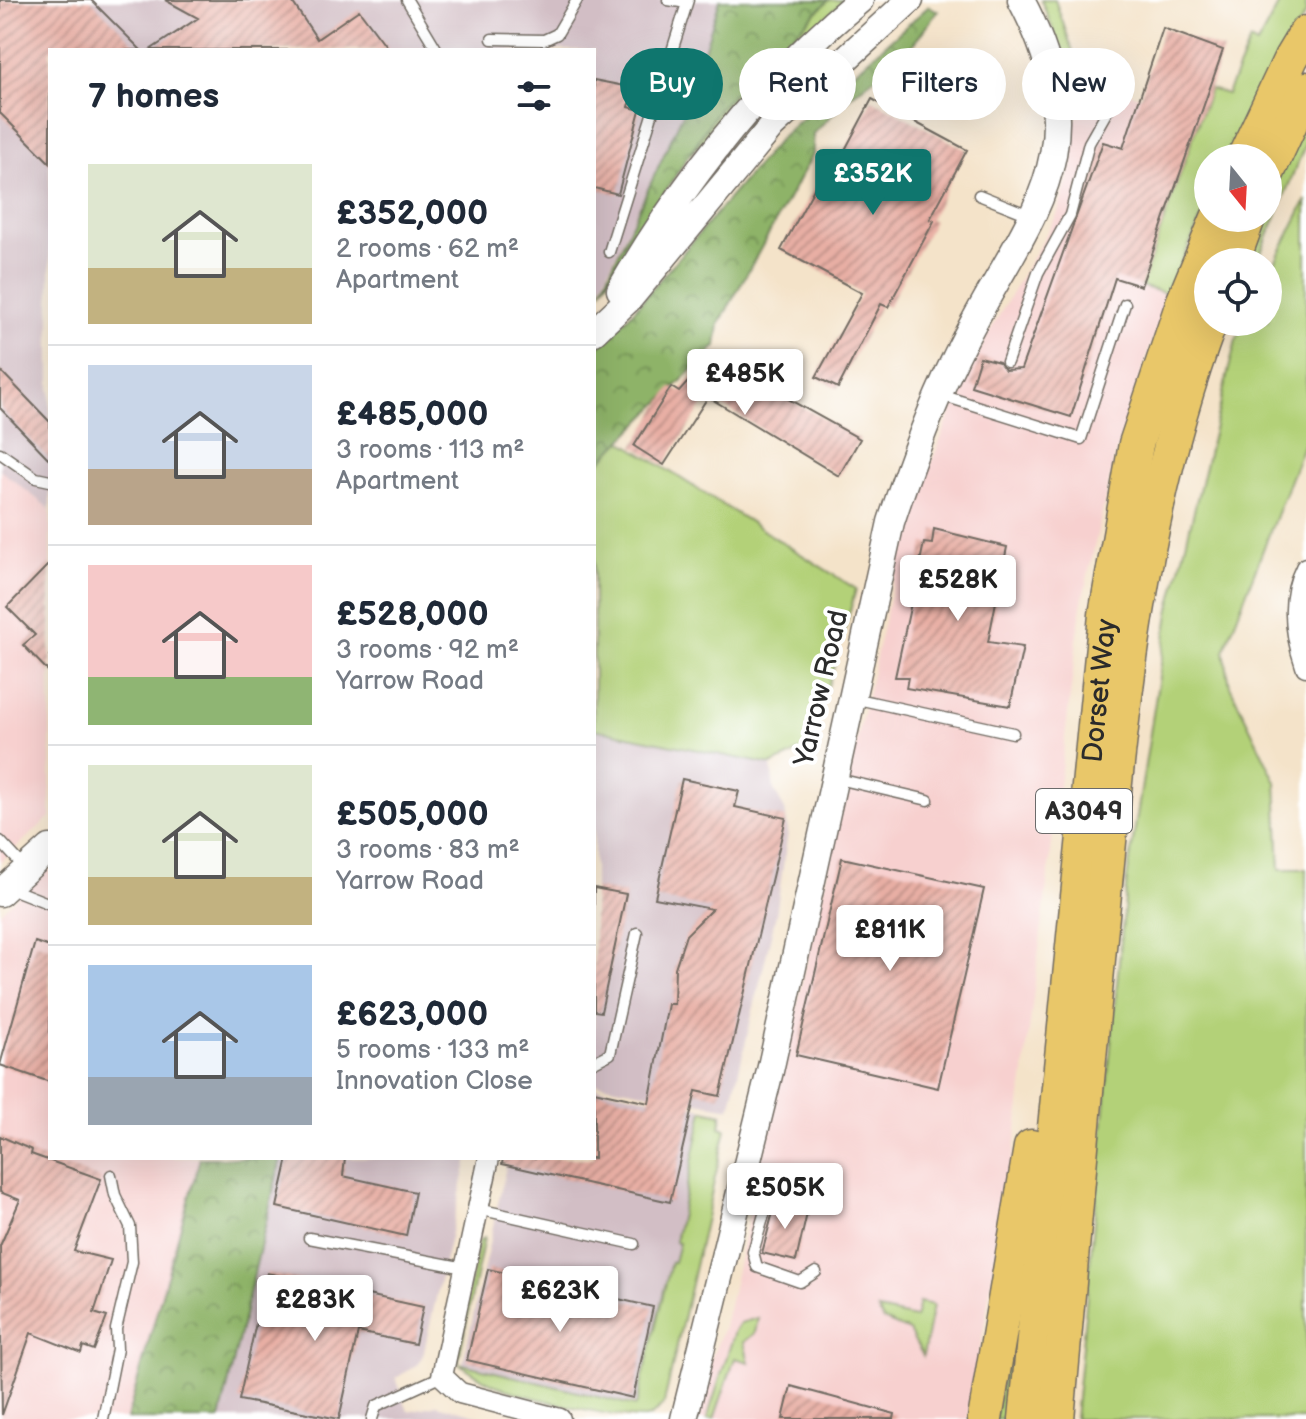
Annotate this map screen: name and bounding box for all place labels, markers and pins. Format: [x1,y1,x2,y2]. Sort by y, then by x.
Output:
pin: £352K [817,149,929,217]
pin: £485K [689,349,801,417]
pin: £528K [902,555,1014,623]
pin: £811K [834,905,946,973]
pin: £505K [729,1163,841,1231]
pin: £623K [504,1266,616,1334]
pin: £283K [259,1275,371,1343]

